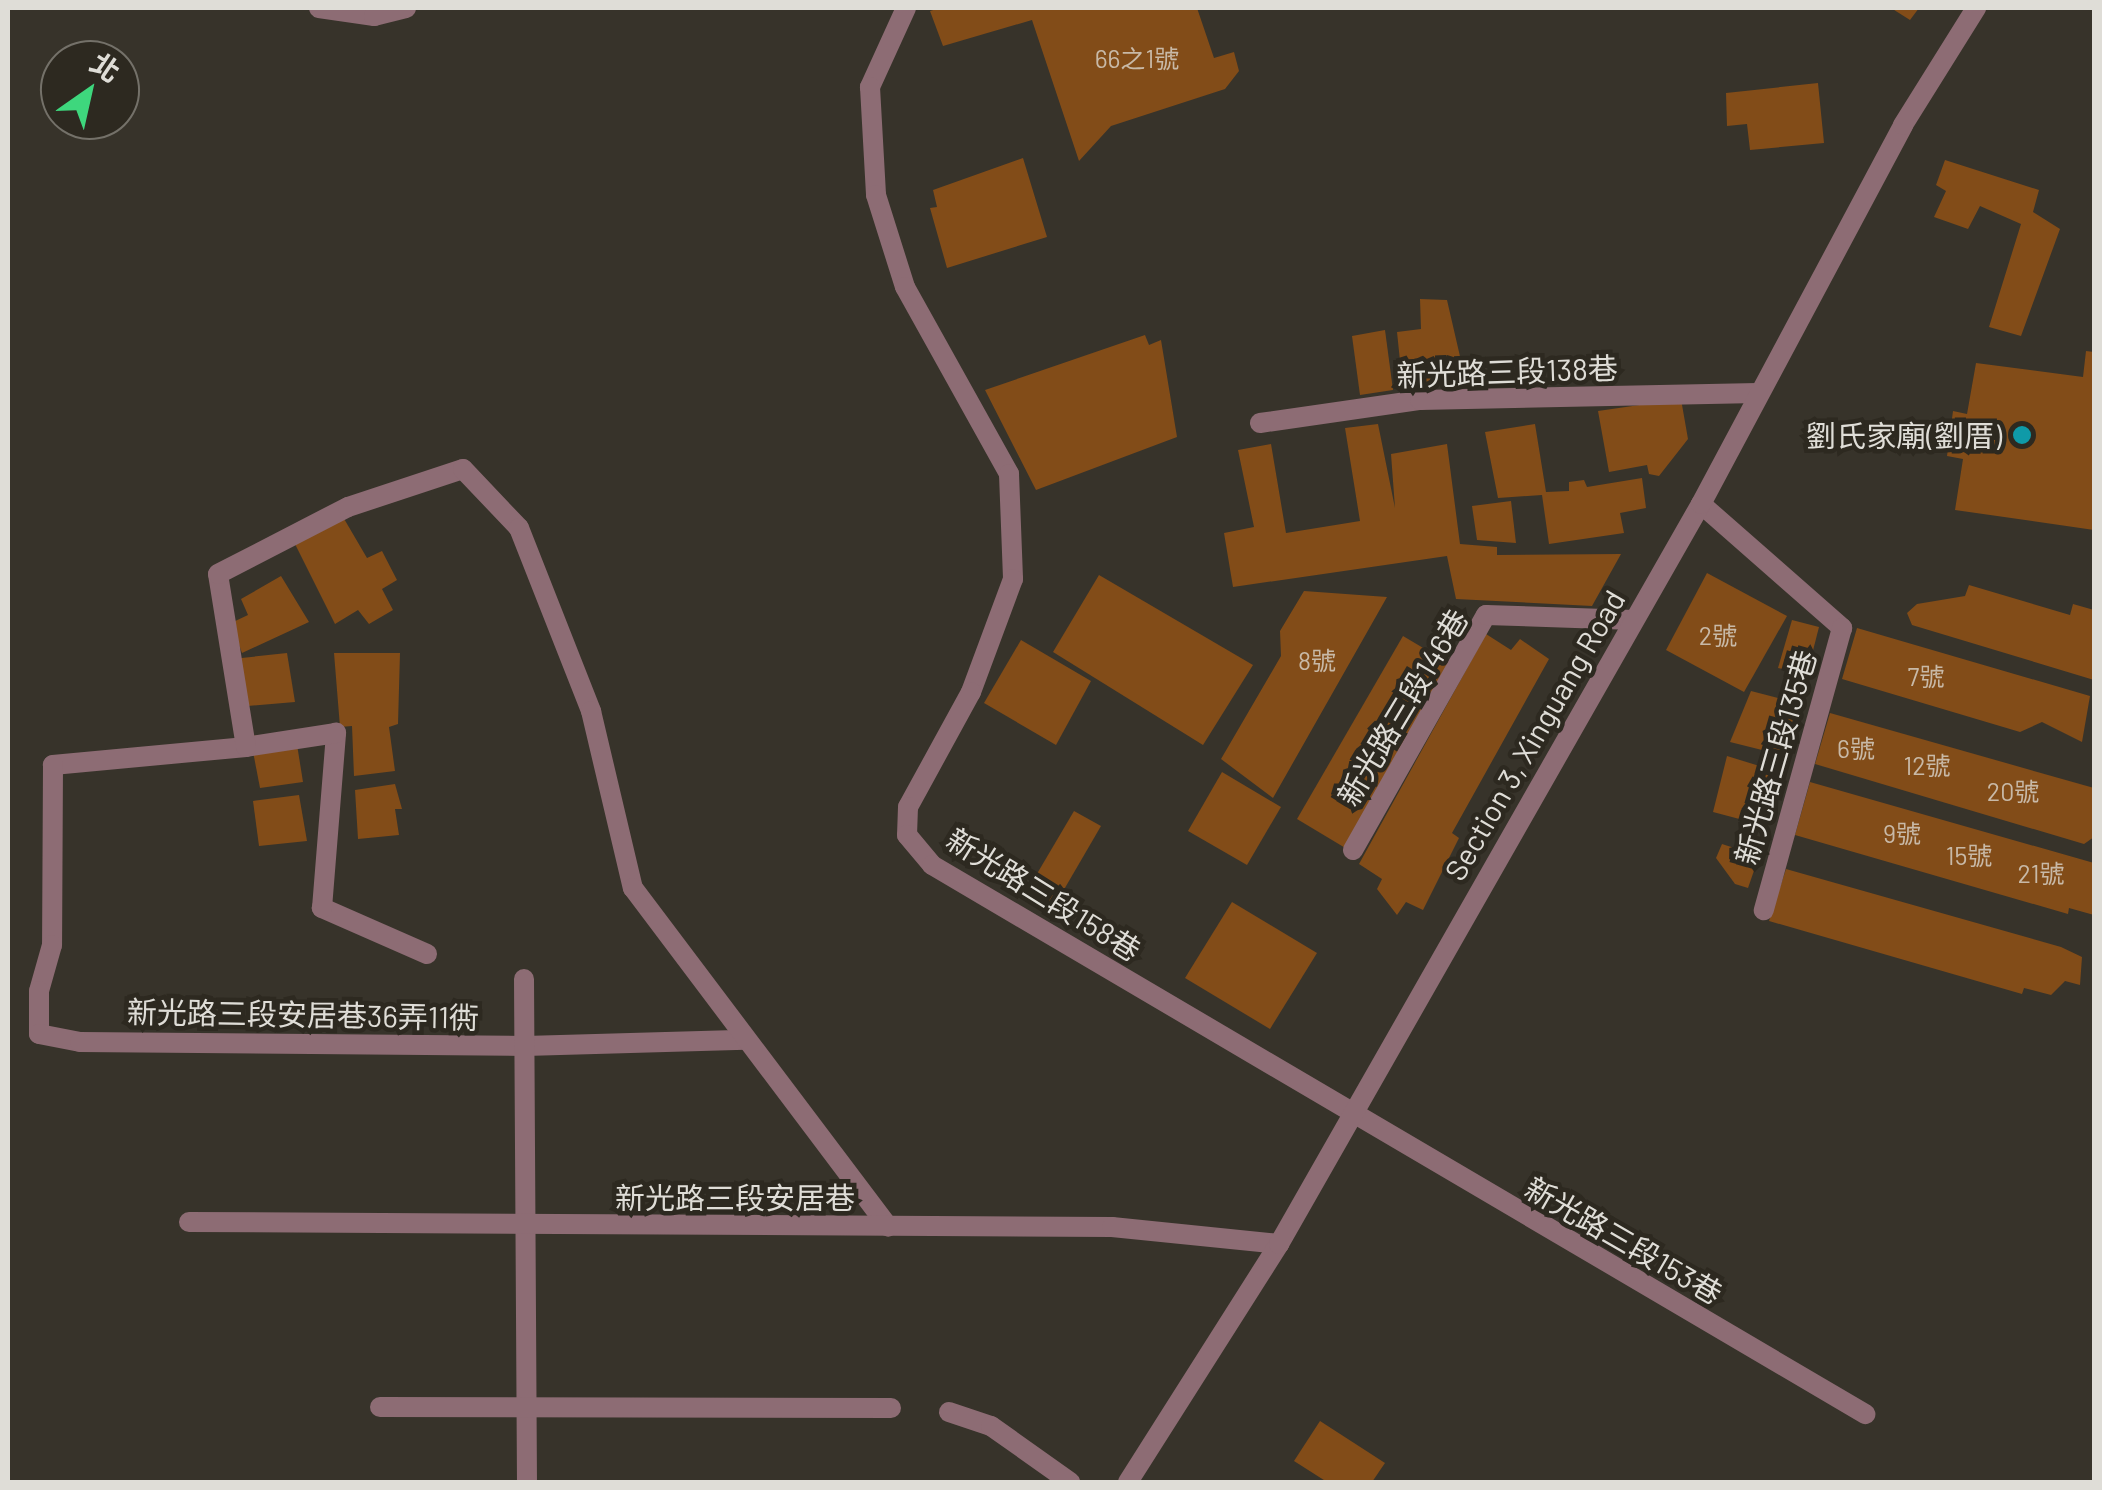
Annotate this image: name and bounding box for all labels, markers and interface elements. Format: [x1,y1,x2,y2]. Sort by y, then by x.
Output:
north arrow [40,40,140,140]
house number: 66之1號 [1095,43,1179,73]
text: 北 [85,45,127,89]
street label: 新光路三段138巷 [1396,349,1618,393]
place label: 劉氏家廟(劉厝) [1806,417,2002,453]
marker: 劉氏家廟(劉厝) [2011,424,2033,446]
street label: Section 3, Xinguang Road [1436,584,1632,886]
street label: 新光路三段146巷 [1329,602,1475,812]
house number: 2號 [1699,620,1737,650]
house number: 8號 [1298,645,1336,675]
street label: 新光路三段135巷 [1727,646,1823,868]
house number: 7號 [1908,661,1944,691]
house number: 6號 [1837,733,1875,763]
house number: 12號 [1903,750,1951,780]
house number: 20號 [1987,776,2039,806]
house number: 9號 [1883,818,1921,848]
street label: 新光路三段158巷 [941,820,1147,968]
house number: 15號 [1946,840,1992,870]
house number: 21號 [2018,858,2064,888]
street label: 新光路三段安居巷36弄11衖 [127,993,479,1035]
street label: 新光路三段153巷 [1519,1169,1729,1311]
street label: 新光路三段安居巷 [615,1179,855,1215]

